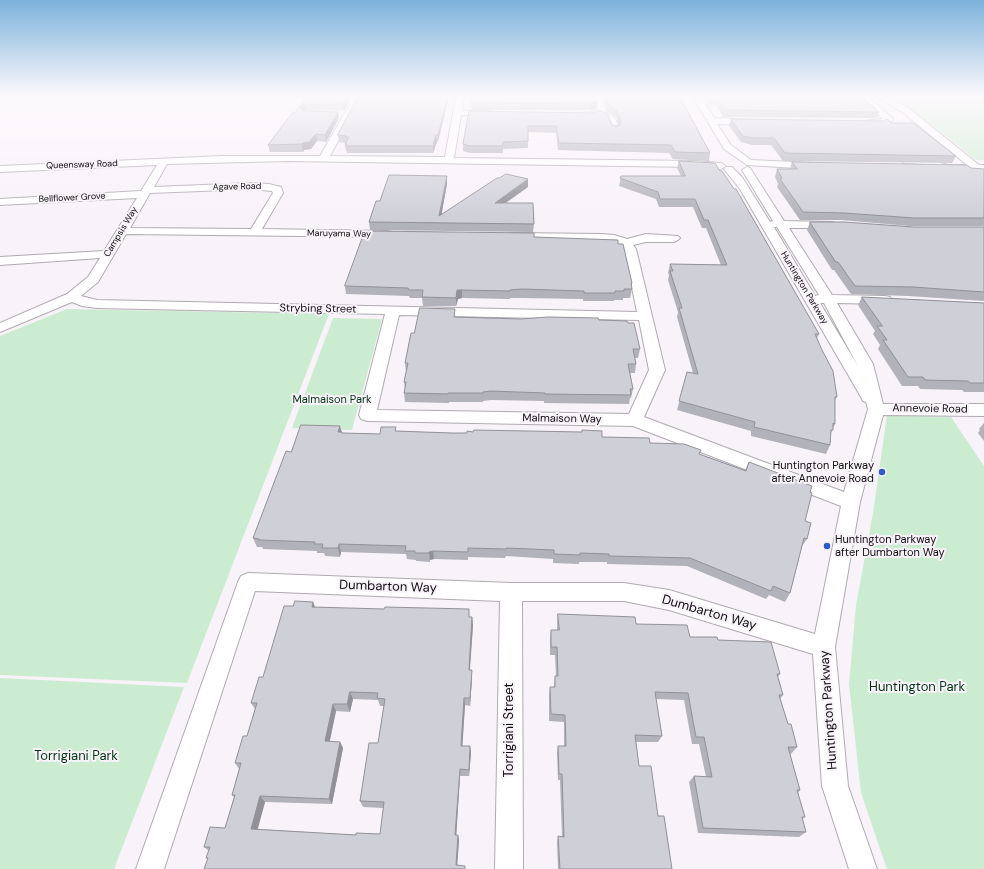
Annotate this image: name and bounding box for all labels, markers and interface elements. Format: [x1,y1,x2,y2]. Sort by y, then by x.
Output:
street label: Queensway Road [46,158,118,172]
street label: Agave Road [213,181,261,193]
street label: Bellflower Grove [38,191,106,205]
street label: Campsis Way [102,205,140,259]
street label: Maruyama Way [307,228,371,240]
street label: Huntington Parkway [778,250,830,326]
street label: Strybing Street [279,302,357,316]
park label: Malmaison Park [292,393,372,407]
street label: Annevoie Road [892,402,968,416]
street label: Malmaison Way [522,412,602,426]
place label: Huntington Parkway after Annevoie Road [771,459,874,485]
marker: Huntington Parkway after Annevoie Road [877,467,887,477]
place label: Huntington Parkway after Dumbarton Way [835,533,945,559]
marker: Huntington Parkway after Dumbarton Way [822,541,832,551]
street label: Dumbarton Way [339,578,437,596]
street label: Dumbarton Way [660,592,758,634]
street label: Huntington Parkway [817,650,841,770]
park label: Huntington Park [869,680,965,696]
street label: Torrigiani Street [502,683,518,777]
park label: Torrigiani Park [34,749,118,765]

